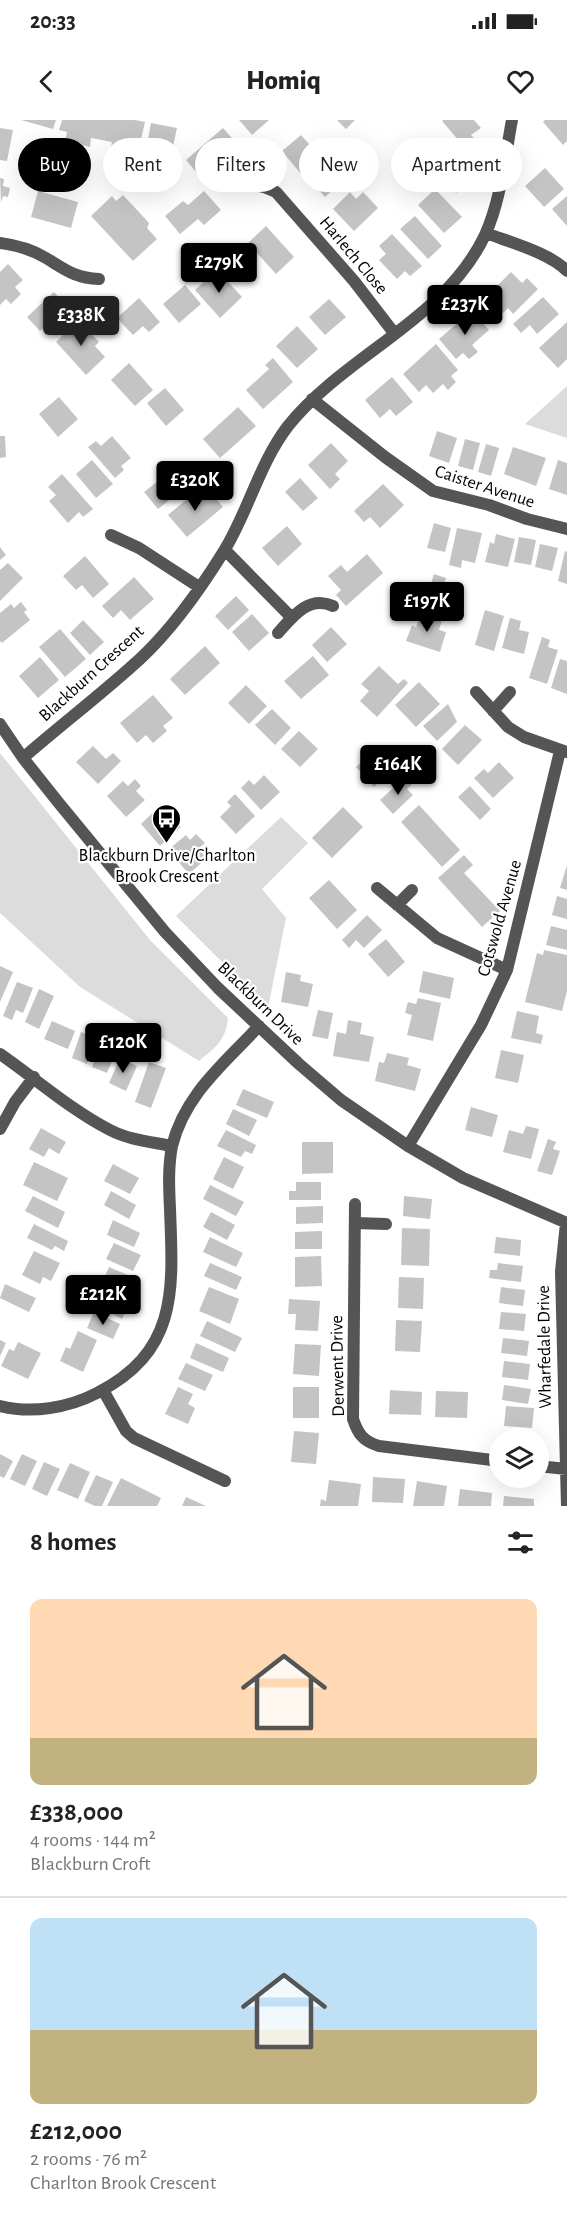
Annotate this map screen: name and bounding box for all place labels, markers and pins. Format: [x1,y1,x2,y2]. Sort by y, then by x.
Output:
pin: £279K [177,243,261,294]
pin: £237K [423,285,507,336]
pin: £338K [39,296,123,347]
pin: £320K [153,461,237,512]
pin: £197K [385,582,469,633]
pin: £164K [356,745,440,796]
bus stop icon: Blackburn Drive/Charlton Brook Crescent [151,802,183,844]
place label: Blackburn Drive/Charlton Brook Crescent [78,847,256,886]
pin: £120K [81,1023,165,1074]
pin: £212K [61,1275,145,1326]

